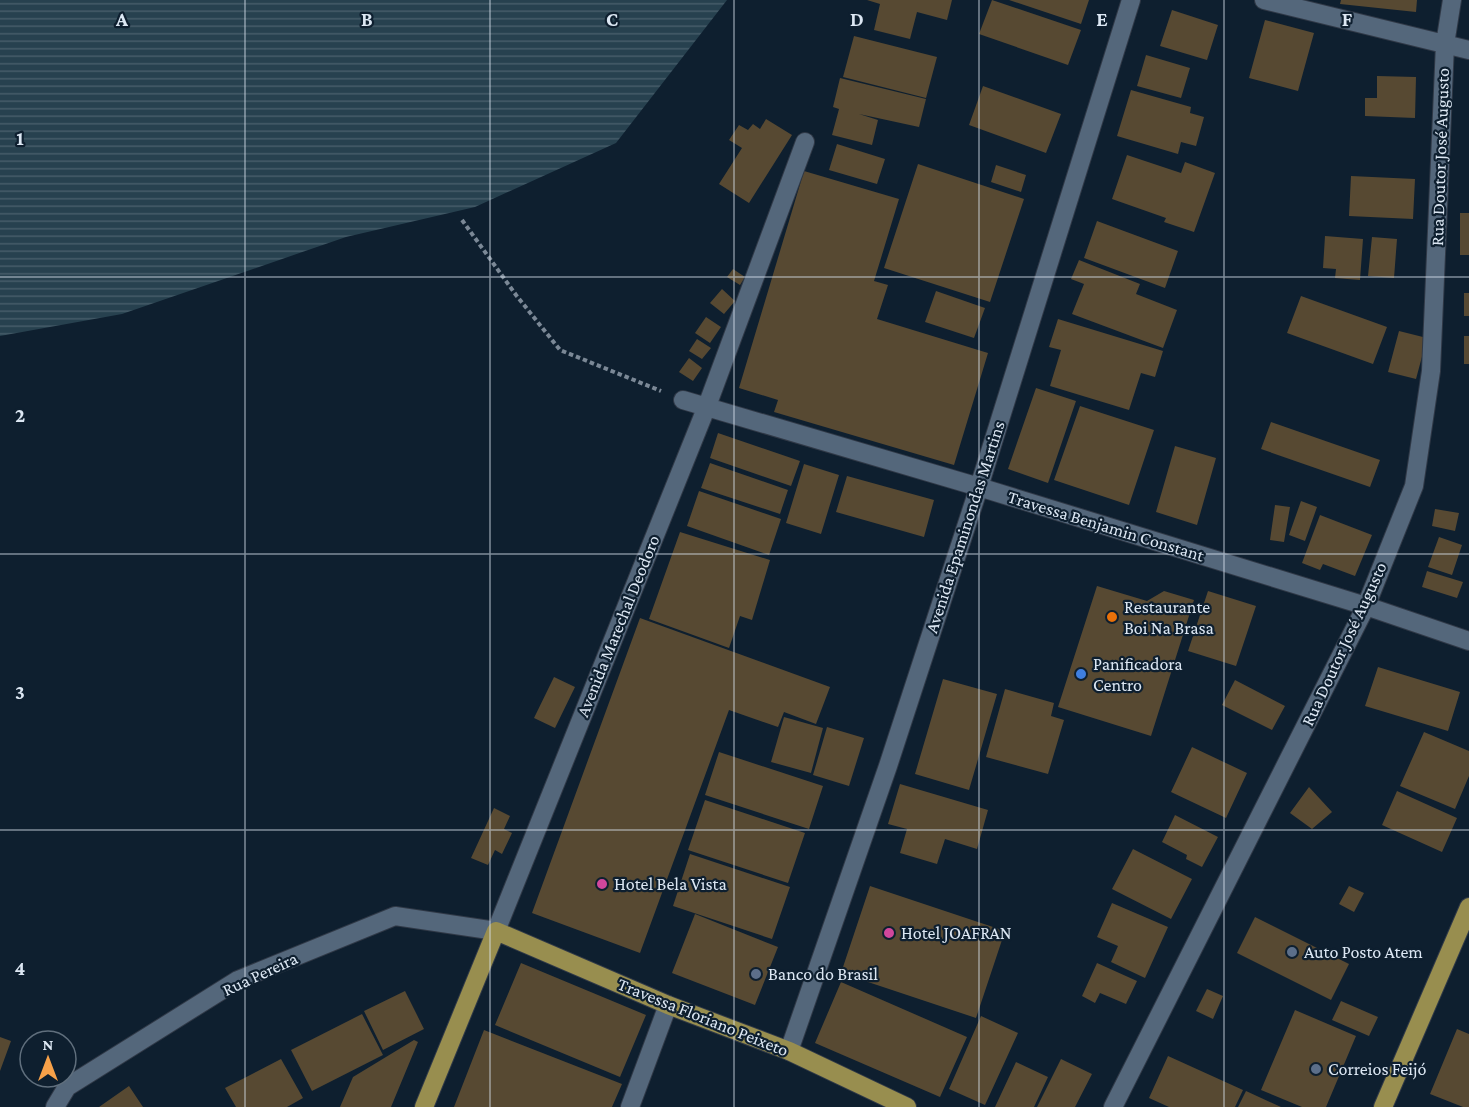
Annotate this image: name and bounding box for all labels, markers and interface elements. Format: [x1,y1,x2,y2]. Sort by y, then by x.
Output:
text: A [115,8,129,30]
text: B [361,8,373,30]
text: C [606,8,618,30]
text: D [850,8,864,30]
text: E [1096,8,1108,30]
text: F [1342,8,1353,30]
street label: Rua Doutor José Augusto [1427,67,1453,246]
text: 1 [16,127,24,149]
text: 2 [15,404,25,426]
street label: Avenida Epaminondas Martins [921,418,1009,636]
street label: Travessa Benjamin Constant [1005,487,1208,567]
street label: Avenida Marechal Deodoro [572,532,664,720]
street label: Rua Doutor José Augusto [1297,559,1391,729]
place label: Restaurante Boi Na Brasa [1124,597,1214,638]
marker: Restaurante Boi Na Brasa [1105,610,1119,624]
place label: Panificadora Centro [1093,654,1183,695]
marker: Panificadora Centro [1074,667,1088,681]
text: 3 [15,681,25,703]
place label: Hotel Bela Vista [614,874,727,894]
marker: Hotel Bela Vista [595,877,609,891]
place label: Hotel JOAFRAN [901,923,1012,943]
marker: Hotel JOAFRAN [882,926,896,940]
place label: Auto Posto Atem [1304,942,1423,962]
marker: Auto Posto Atem [1285,945,1299,959]
street label: Rua Pereira [219,948,301,1000]
text: 4 [15,957,26,979]
place label: Banco do Brasil [768,964,878,984]
marker: Banco do Brasil [749,967,763,981]
street label: Travessa Floriano Peixeto [615,974,791,1060]
north arrow [18,1029,78,1089]
text: N [43,1036,54,1053]
place label: Correios Feijó [1328,1059,1426,1080]
marker: Correios Feijó [1309,1062,1323,1076]

